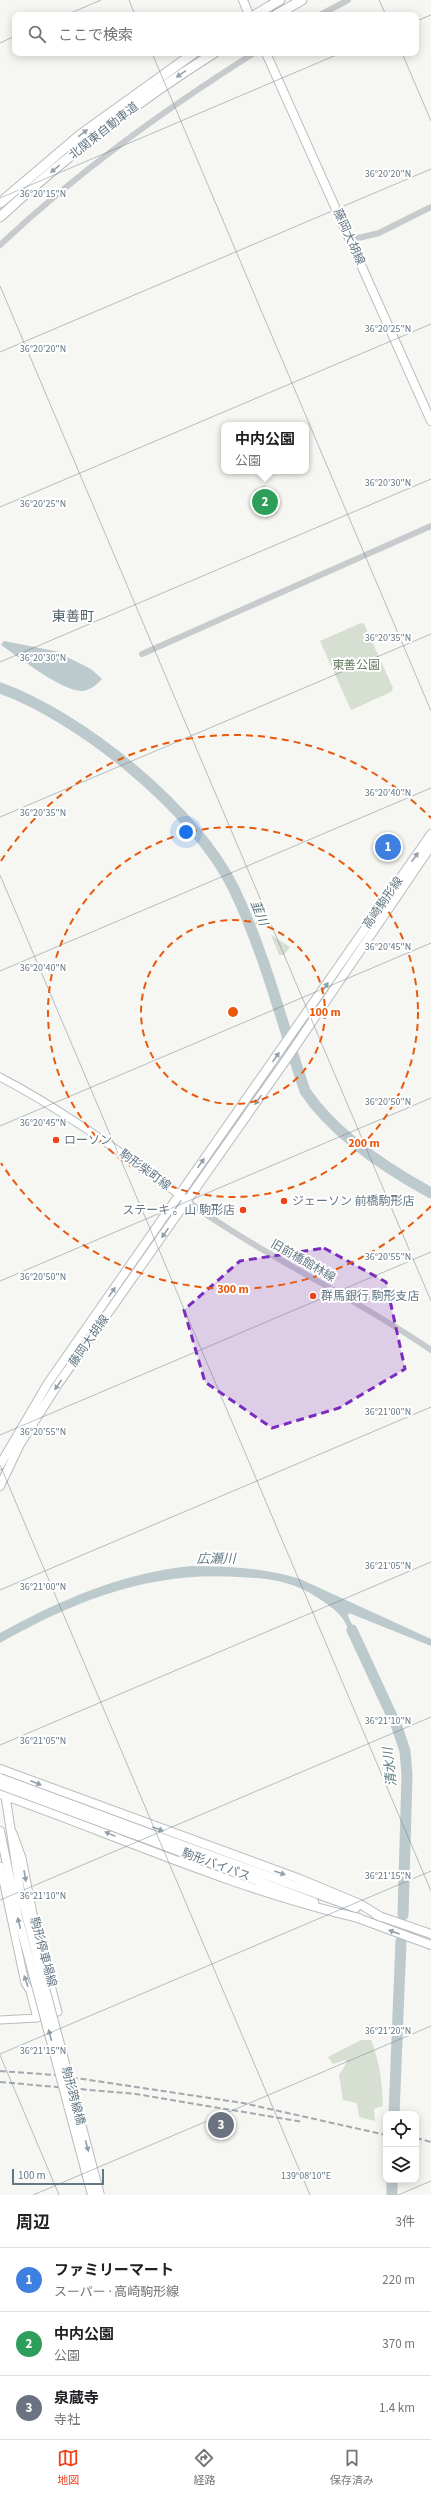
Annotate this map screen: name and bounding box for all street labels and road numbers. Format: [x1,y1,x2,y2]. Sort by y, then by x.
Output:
street label: 北関東自動車道 [66,98,142,164]
street label: 藤岡大胡線 [329,206,369,268]
street label: 高崎駒形線 [359,874,407,932]
street label: 駒形柴町線 [116,1145,174,1195]
street label: 旧前橋館林線 [268,1236,338,1286]
street label: 藤岡大胡線 [65,1312,113,1370]
street label: 駒形バイパス [179,1845,253,1885]
street label: 駒形停車場線 [25,1915,61,1989]
street label: 駒形跨線橋 [57,2065,89,2127]

